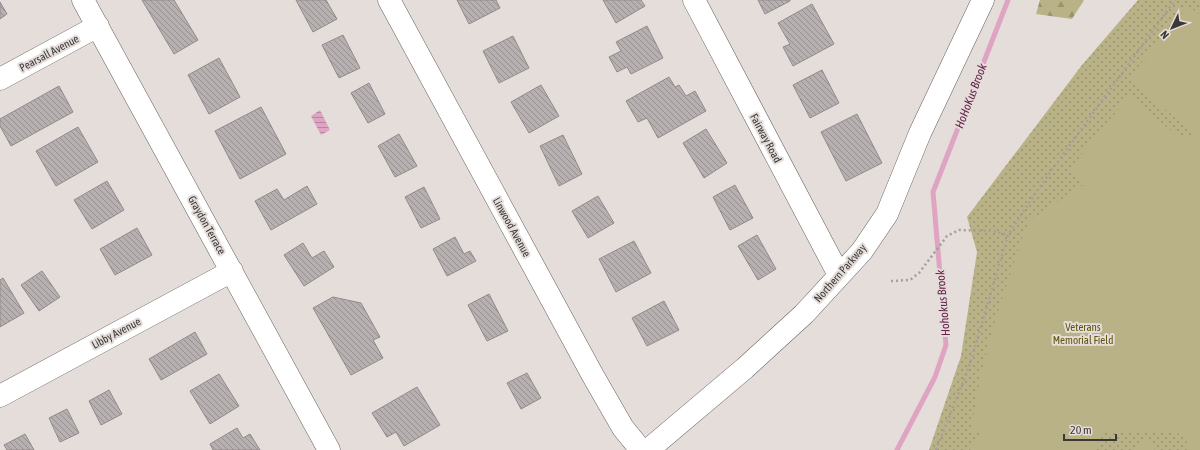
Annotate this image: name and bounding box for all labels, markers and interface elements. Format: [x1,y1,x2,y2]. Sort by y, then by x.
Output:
north arrow [1152,8,1192,48]
text: N [1158,28,1171,41]
street label: Pearsall Avenue [17,32,81,74]
water label: HoHoKus Brook [952,61,990,130]
street label: Fairway Road [748,111,784,165]
street label: Graydon Terrace [186,194,228,256]
street label: Linwood Avenue [491,195,533,259]
street label: Northern Parkway [812,241,869,304]
water label: Hohokus Brook [933,269,953,337]
street label: Libby Avenue [90,315,142,351]
park label: Veterans Memorial Field [1053,321,1113,346]
scale bar [1064,416,1116,442]
text: 20 m [1070,423,1092,437]

